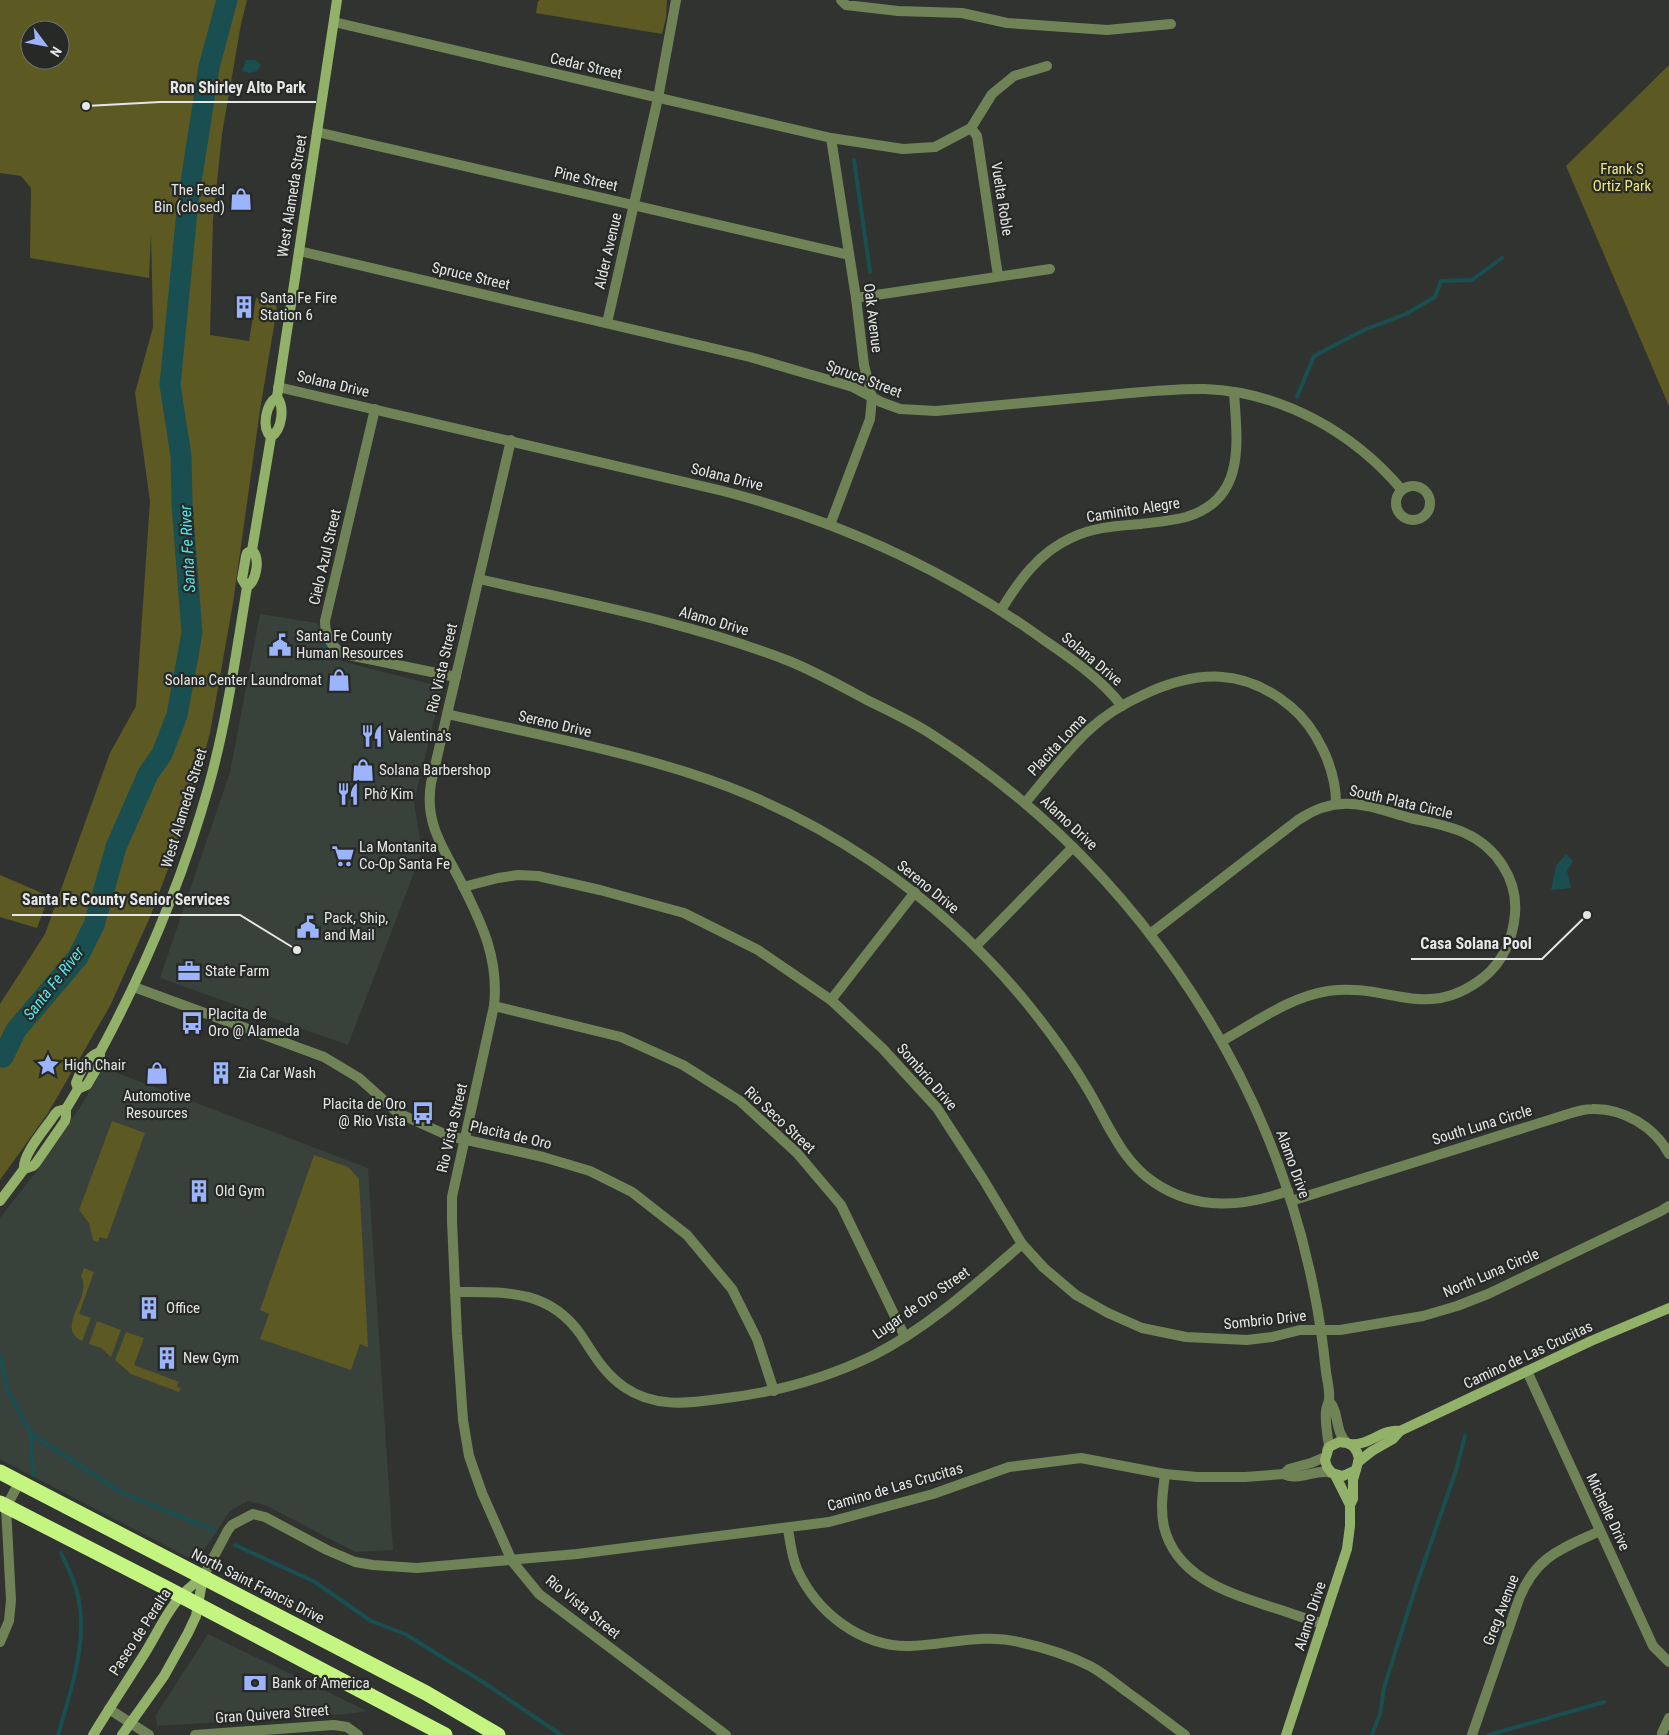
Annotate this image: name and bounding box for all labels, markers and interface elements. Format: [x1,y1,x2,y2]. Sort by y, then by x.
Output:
north arrow [20,20,70,70]
text: N [47,44,65,60]
street label: Cedar Street [548,49,624,83]
callout: Ron Shirley Alto Park [160,71,316,102]
text: Ron Shirley Alto Park [170,78,306,97]
street label: West Alameda Street [273,133,311,259]
park label: Frank S Ortiz Park [1593,160,1652,195]
street label: Vuelta Roble [987,161,1017,237]
street label: Pine Street [552,163,620,195]
place label: The Feed Bin (closed) [154,181,225,216]
shop icon: The Feed Bin (closed) [228,186,254,212]
street label: Alder Avenue [590,211,626,291]
street label: Spruce Street [430,258,512,294]
street label: Oak Avenue [860,282,886,354]
place label: Santa Fe Fire Station 6 [260,289,337,324]
building icon: Santa Fe Fire Station 6 [231,294,257,320]
street label: Spruce Street [824,356,904,402]
street label: Solana Drive [295,367,371,401]
street label: Solana Drive [689,459,765,495]
street label: Caminito Alegre [1085,494,1181,526]
water label: Santa Fe River [176,504,199,593]
street label: Cielo Azul Street [305,507,345,607]
street label: Alamo Drive [677,602,751,640]
street label: Rio Vista Street [423,621,461,715]
place label: Santa Fe County Human Resources [296,627,404,662]
street label: Solana Drive [1058,628,1126,690]
public building icon: Santa Fe County Human Resources [267,632,293,658]
shop icon: Solana Center Laundromat [326,667,352,693]
place label: Solana Center Laundromat [165,671,322,689]
street label: Sereno Drive [517,707,593,741]
street label: Placita Loma [1024,711,1090,779]
restaurant icon: Valentina's [359,723,385,749]
place label: Valentina's [388,727,452,745]
street label: West Alameda Street [157,746,211,870]
shop icon: Solana Barbershop [350,757,376,783]
place label: Solana Barbershop [379,761,491,779]
restaurant icon: Phở Kim [335,781,361,807]
street label: South Plata Circle [1348,781,1454,823]
place label: Phở Kim [364,785,413,803]
street label: Alamo Drive [1037,792,1101,854]
place label: La Montanita Co-Op Santa Fe [359,838,450,873]
supermarket icon: La Montanita Co-Op Santa Fe [330,843,356,869]
street label: Sereno Drive [893,857,963,917]
callout: Santa Fe County Senior Services [12,884,240,915]
text: Santa Fe County Senior Services [22,890,230,909]
place label: Pack, Ship, and Mail [324,909,388,944]
public building icon: Pack, Ship, and Mail [295,914,321,940]
callout: Casa Solana Pool [1411,928,1542,959]
text: Casa Solana Pool [1420,934,1532,953]
water label: Santa Fe River [19,942,89,1024]
office icon: State Farm [176,958,202,984]
place label: State Farm [205,962,269,980]
place label: Placita de Oro @ Alameda [208,1005,300,1040]
bus stop icon: Placita de Oro @ Alameda [179,1010,205,1036]
street label: Sombrio Drive [893,1040,961,1114]
place icon: High Chair [35,1052,61,1078]
place label: High Chair [64,1056,126,1074]
shop icon: Automotive Resources [144,1060,170,1086]
building icon: Zia Car Wash [208,1060,234,1086]
place label: Zia Car Wash [238,1064,316,1082]
street label: Rio Vista Street [433,1081,471,1175]
street label: Rio Seco Street [741,1083,819,1157]
place label: Automotive Resources [123,1087,191,1122]
place label: Placita de Oro @ Rio Vista [323,1095,406,1130]
bus stop icon: Placita de Oro @ Rio Vista [410,1100,436,1126]
street label: South Luna Circle [1430,1101,1534,1149]
street label: Placita de Oro [468,1117,554,1153]
street label: Alamo Drive [1272,1127,1314,1201]
building icon: Old Gym [186,1178,212,1204]
place label: Old Gym [215,1182,265,1200]
street label: North Luna Circle [1440,1245,1542,1301]
street label: Lugar de Oro Street [869,1263,973,1343]
building icon: Office [136,1295,162,1321]
place label: Office [166,1299,200,1317]
street label: Sombrio Drive [1223,1307,1307,1333]
street label: Camino de Las Crucitas [1461,1317,1596,1393]
building icon: New Gym [154,1345,180,1371]
place label: New Gym [183,1349,239,1367]
street label: Camino de Las Crucitas [825,1459,965,1515]
street label: Michelle Drive [1582,1470,1634,1554]
street label: North Saint Francis Drive [189,1545,327,1627]
street label: Rio Vista Street [542,1571,624,1643]
street label: Greg Avenue [1479,1572,1523,1648]
street label: Alamo Drive [1290,1579,1330,1653]
street label: Paseo de Peralta [105,1585,175,1679]
bank icon: Bank of America [242,1670,268,1696]
place label: Bank of America [272,1674,370,1692]
street label: Gran Quivera Street [214,1701,330,1727]

